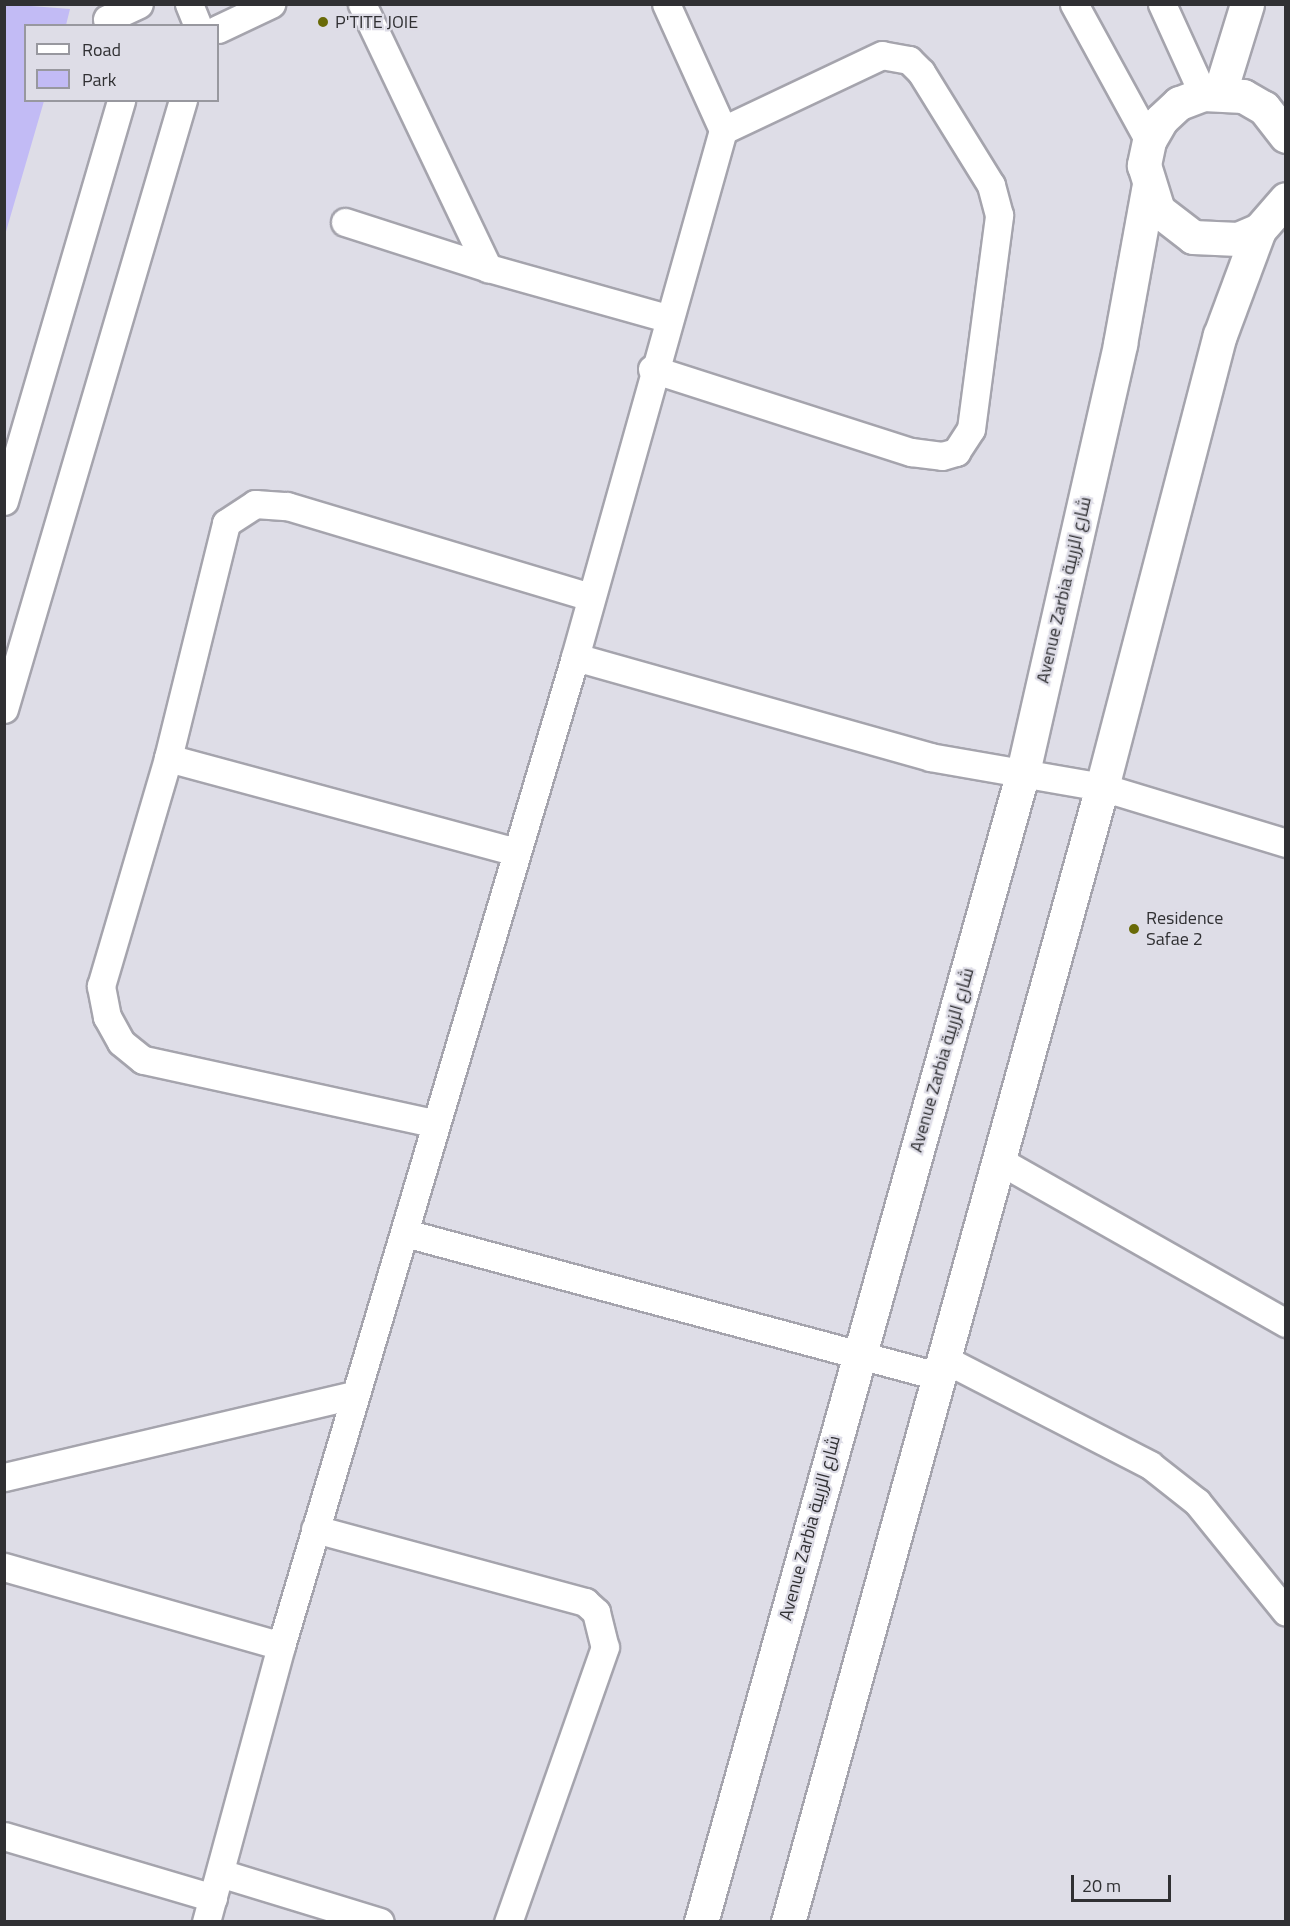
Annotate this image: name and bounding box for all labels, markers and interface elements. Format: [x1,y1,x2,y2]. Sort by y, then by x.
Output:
place label: P'TITE JOIE [335,11,418,33]
marker: P'TITE JOIE [316,15,330,29]
legend [24,24,219,102]
text: Road [82,36,121,63]
text: Park [82,66,116,93]
street label: Avenue Zarbia شارع الزربية [1032,495,1096,685]
place label: Residence Safae 2 [1146,908,1223,950]
marker: Residence Safae 2 [1127,922,1141,936]
street label: Avenue Zarbia شارع الزربية [905,965,979,1155]
street label: Avenue Zarbia شارع الزربية [775,1433,845,1623]
scale bar [1074,1863,1174,1901]
text: 20 m [1082,1872,1121,1899]

